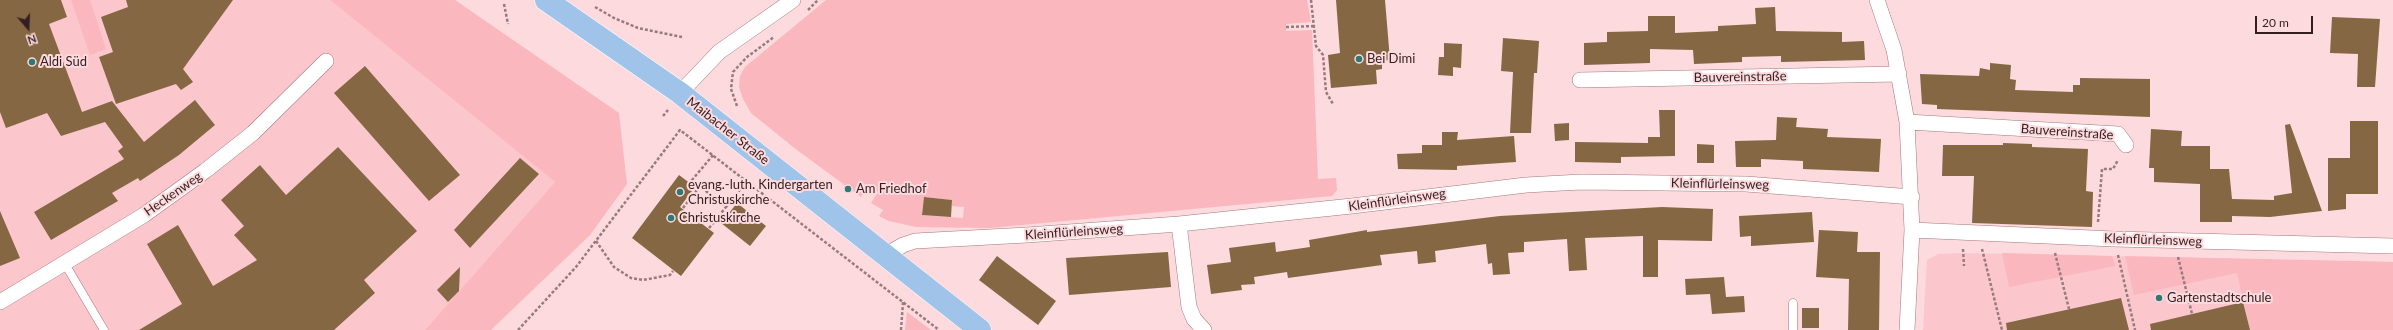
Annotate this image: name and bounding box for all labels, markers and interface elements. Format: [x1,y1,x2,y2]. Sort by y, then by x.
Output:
north arrow [8,8,48,48]
scale bar [2257,8,2315,34]
text: 20 m [2262,15,2289,30]
text: N [26,32,38,47]
place label: Bei Dimi [1367,51,1415,67]
place label: Aldi Süd [40,54,87,70]
marker: Bei Dimi [1354,54,1364,64]
marker: Aldi Süd [27,57,37,67]
street label: Bauvereinstraße [1693,68,1787,86]
street label: Maibacher Straße [684,94,772,168]
street label: Bauvereinstraße [2020,121,2114,143]
street label: Heckenweg [141,168,205,220]
street label: Kleinflürleinsweg [1671,175,1769,193]
place label: evang.-luth. Kindergarten Christuskirche [688,177,833,208]
place label: Am Friedhof [856,181,927,197]
marker: Am Friedhof [843,184,853,194]
street label: Kleinflürleinsweg [1347,185,1447,215]
marker: evang.-luth. Kindergarten Christuskirche [675,187,685,197]
place label: Christuskirche [679,210,760,226]
marker: Christuskirche [666,213,676,223]
street label: Kleinflürleinsweg [1025,221,1123,243]
street label: Kleinflürleinsweg [2104,230,2202,250]
place label: Gartenstadtschule [2167,290,2271,306]
marker: Gartenstadtschule [2154,293,2164,303]

